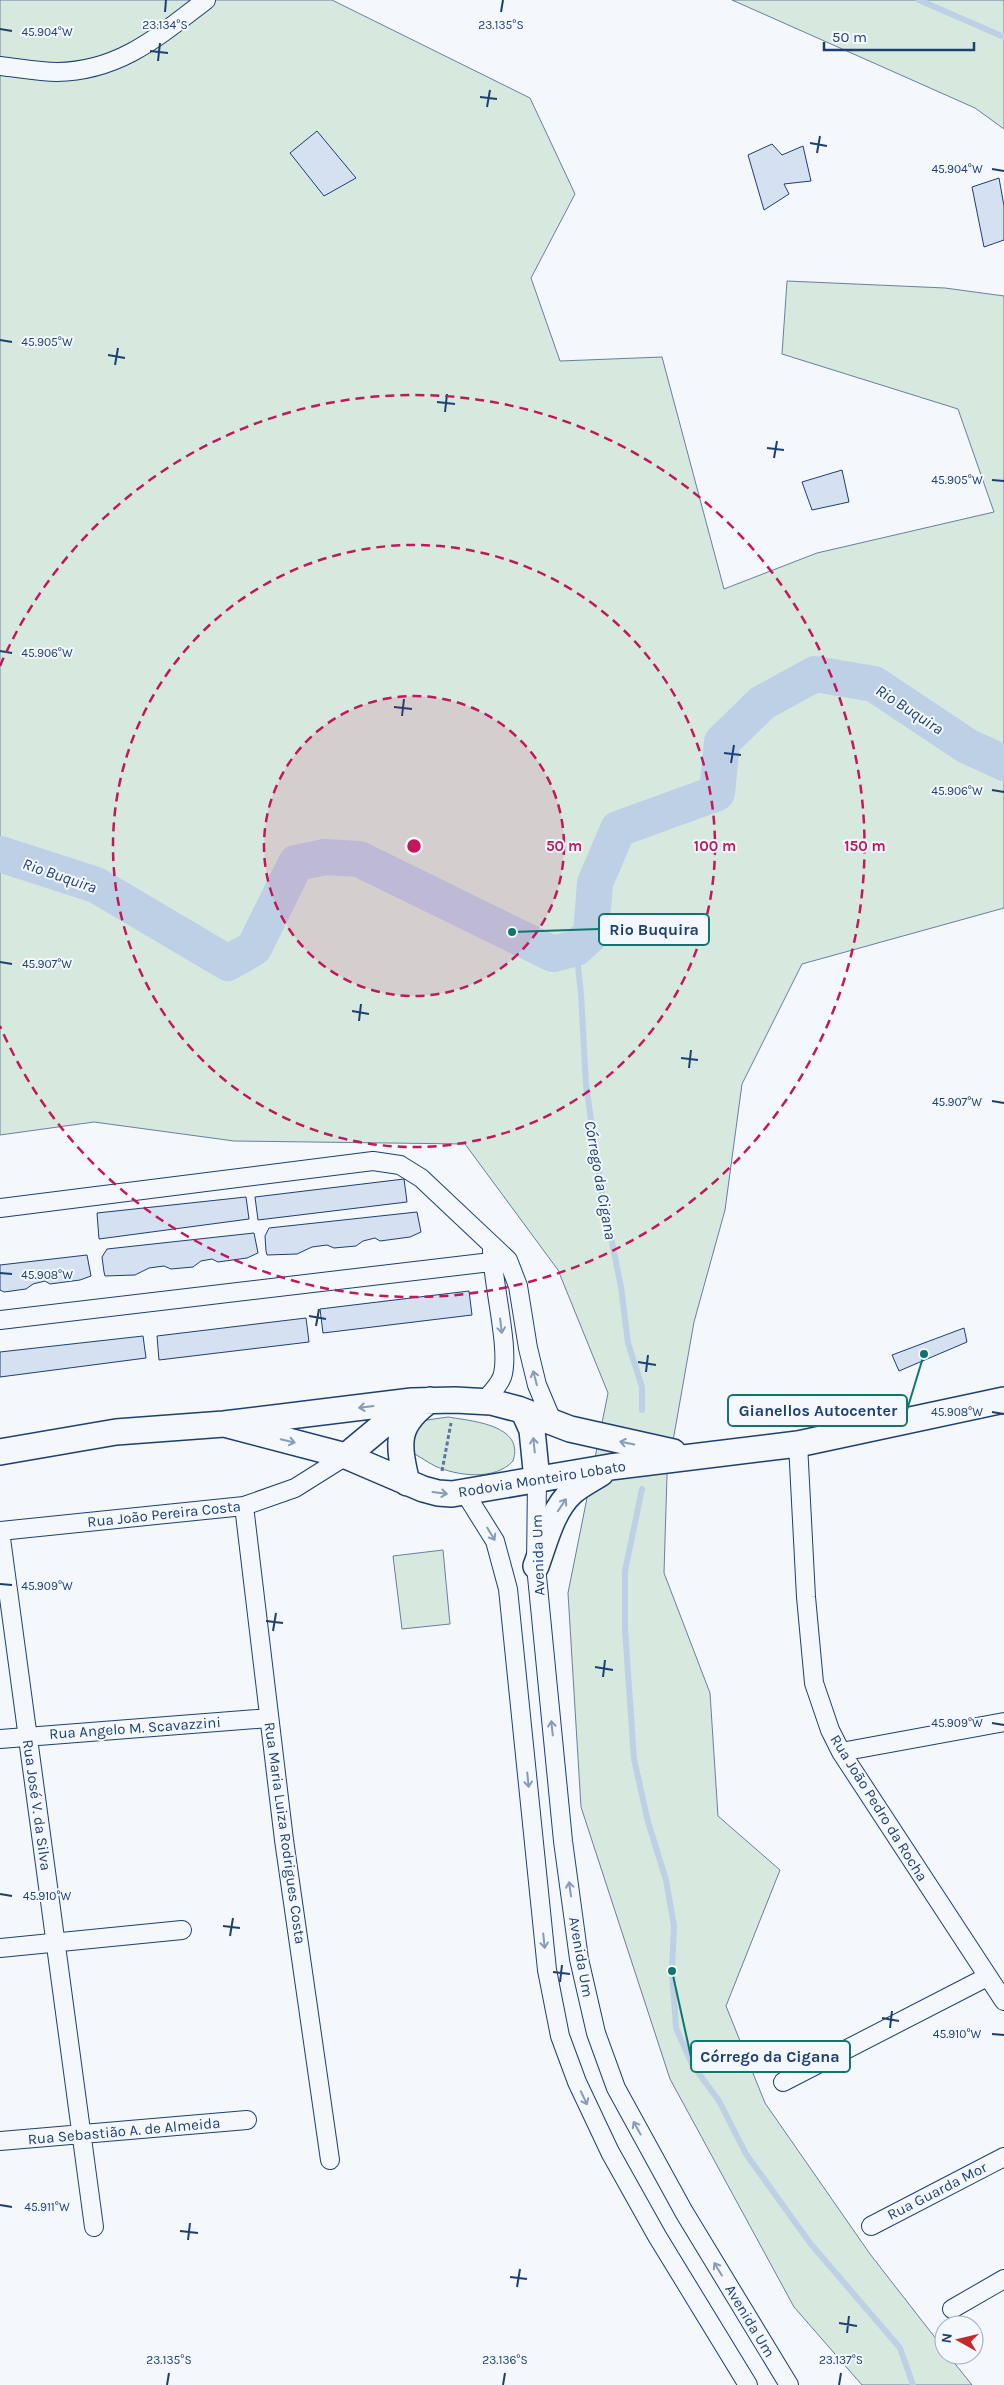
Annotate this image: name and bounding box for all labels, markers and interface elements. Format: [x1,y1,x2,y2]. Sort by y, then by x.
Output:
text: 23.134°S [142,18,188,32]
text: 23.135°S [478,18,524,32]
scale bar [824,20,974,52]
text: 45.904°W [21,25,73,39]
text: 50 m [832,28,867,46]
text: 45.904°W [931,162,983,176]
text: 45.905°W [21,335,73,349]
text: 45.905°W [931,473,983,487]
text: 45.906°W [21,646,73,660]
water label: Rio Buquira [872,680,947,738]
text: 45.906°W [931,784,983,798]
centre of rings [405,837,423,855]
text: 50 m [546,837,582,855]
text: 100 m [694,837,736,855]
text: 150 m [844,837,886,855]
water label: Rio Buquira [20,854,99,897]
callout: Rio Buquira [599,914,709,945]
text: Rio Buquira [609,920,699,939]
text: 45.907°W [22,957,72,971]
text: 45.907°W [932,1095,982,1109]
water label: Córrego da Cigana [581,1119,620,1241]
text: 45.908°W [21,1268,73,1282]
one-way arrow [496,1318,506,1334]
one-way arrow [530,1370,540,1386]
callout: Gianellos Autocenter [728,1395,907,1426]
text: Gianellos Autocenter [739,1401,898,1420]
one-way arrow [359,1402,375,1412]
text: 45.908°W [931,1405,983,1419]
one-way arrow [279,1436,295,1446]
one-way arrow [530,1438,539,1454]
one-way arrow [620,1438,636,1447]
street label: Rodovia Monteiro Lobato [457,1457,627,1501]
one-way arrow [431,1488,447,1498]
street label: Rua João Pereira Costa [86,1497,242,1531]
one-way arrow [557,1498,567,1512]
street label: Avenida Um [528,1514,548,1596]
one-way arrow [486,1526,496,1540]
text: 45.909°W [21,1579,73,1593]
street label: Rua Angelo M. Scavazzini [49,1713,221,1743]
text: 45.909°W [931,1716,983,1730]
one-way arrow [547,1720,557,1736]
street label: Rua Maria Luiza Rodrigues Costa [260,1721,310,1945]
street label: Rua João Pedro da Rocha [826,1731,932,1885]
street label: Rua José V. da Silva [19,1738,55,1872]
one-way arrow [523,1771,533,1787]
one-way arrow [565,1882,575,1898]
text: 45.910°W [23,1889,72,1903]
street label: Avenida Um [565,1915,597,1999]
one-way arrow [539,1933,549,1949]
text: 45.910°W [933,2027,982,2041]
callout: Córrego da Cigana [691,2041,850,2072]
text: Córrego da Cigana [700,2047,840,2066]
one-way arrow [580,2090,589,2105]
street label: Rua Sebastião A. de Almeida [27,2114,221,2148]
one-way arrow [632,2121,642,2135]
street label: Rua Guarda Mor [884,2158,990,2224]
text: 45.911°W [24,2200,70,2214]
one-way arrow [713,2262,723,2276]
street label: Avenida Um [721,2281,779,2361]
north arrow [934,2315,984,2365]
text: N [938,2332,956,2344]
text: 23.135°S [146,2353,192,2367]
text: 23.136°S [482,2353,528,2367]
text: 23.137°S [819,2353,863,2367]

